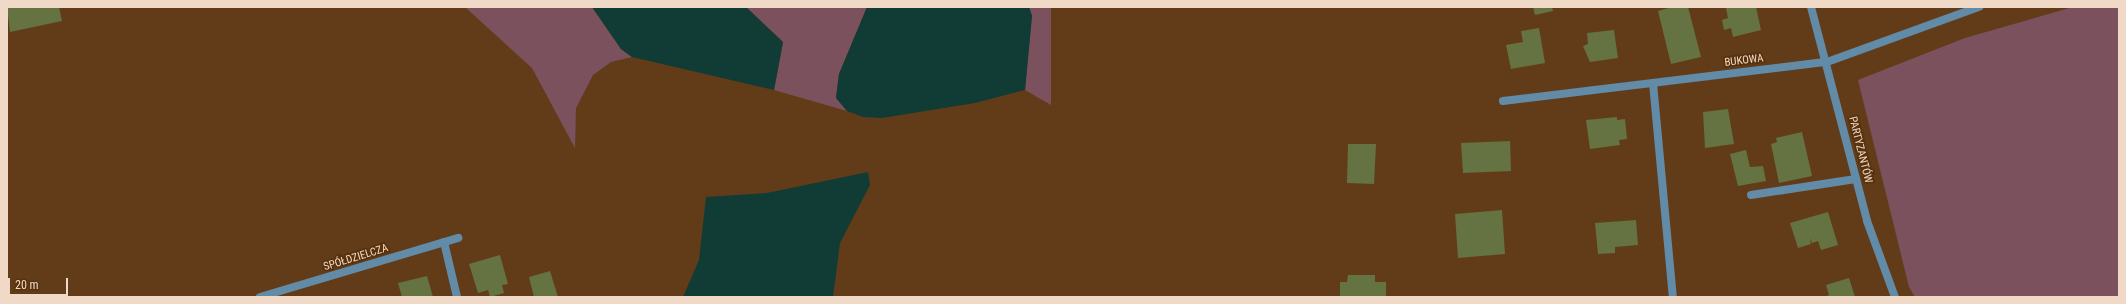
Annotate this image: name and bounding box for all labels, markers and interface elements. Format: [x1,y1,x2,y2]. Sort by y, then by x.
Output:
street label: BUKOWA [1724,52,1764,70]
street label: PARTYZANTÓW [1845,115,1875,185]
street label: SPÓŁDZIELCZA [322,242,390,274]
scale bar [10,270,70,296]
text: 20 m [15,278,39,292]

